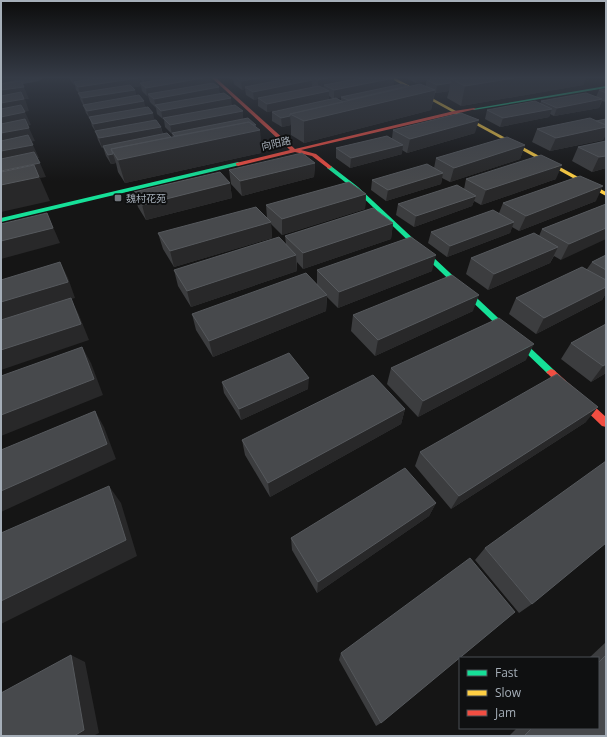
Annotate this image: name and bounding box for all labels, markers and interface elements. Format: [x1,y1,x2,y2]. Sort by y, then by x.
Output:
street label: 向阳路 [260,133,292,153]
place label: 魏村花苑 [126,191,166,205]
marker: 魏村花苑 [113,193,123,203]
legend [459,657,599,729]
text: Fast [495,664,518,681]
text: Slow [495,684,522,701]
text: Jam [494,704,516,721]

